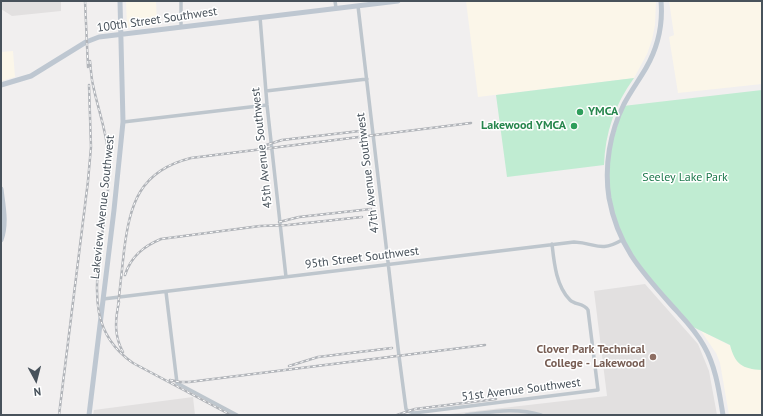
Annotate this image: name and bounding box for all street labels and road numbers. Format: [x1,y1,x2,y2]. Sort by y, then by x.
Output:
street label: 100th Street Southwest [96,4,218,36]
street label: 45th Avenue Southwest [248,87,276,209]
street label: 47th Avenue Southwest [353,112,383,234]
street label: Lakeview Avenue Southwest [88,134,118,280]
street label: 95th Street Southwest [304,244,420,272]
street label: 51st Avenue Southwest [461,376,581,404]

